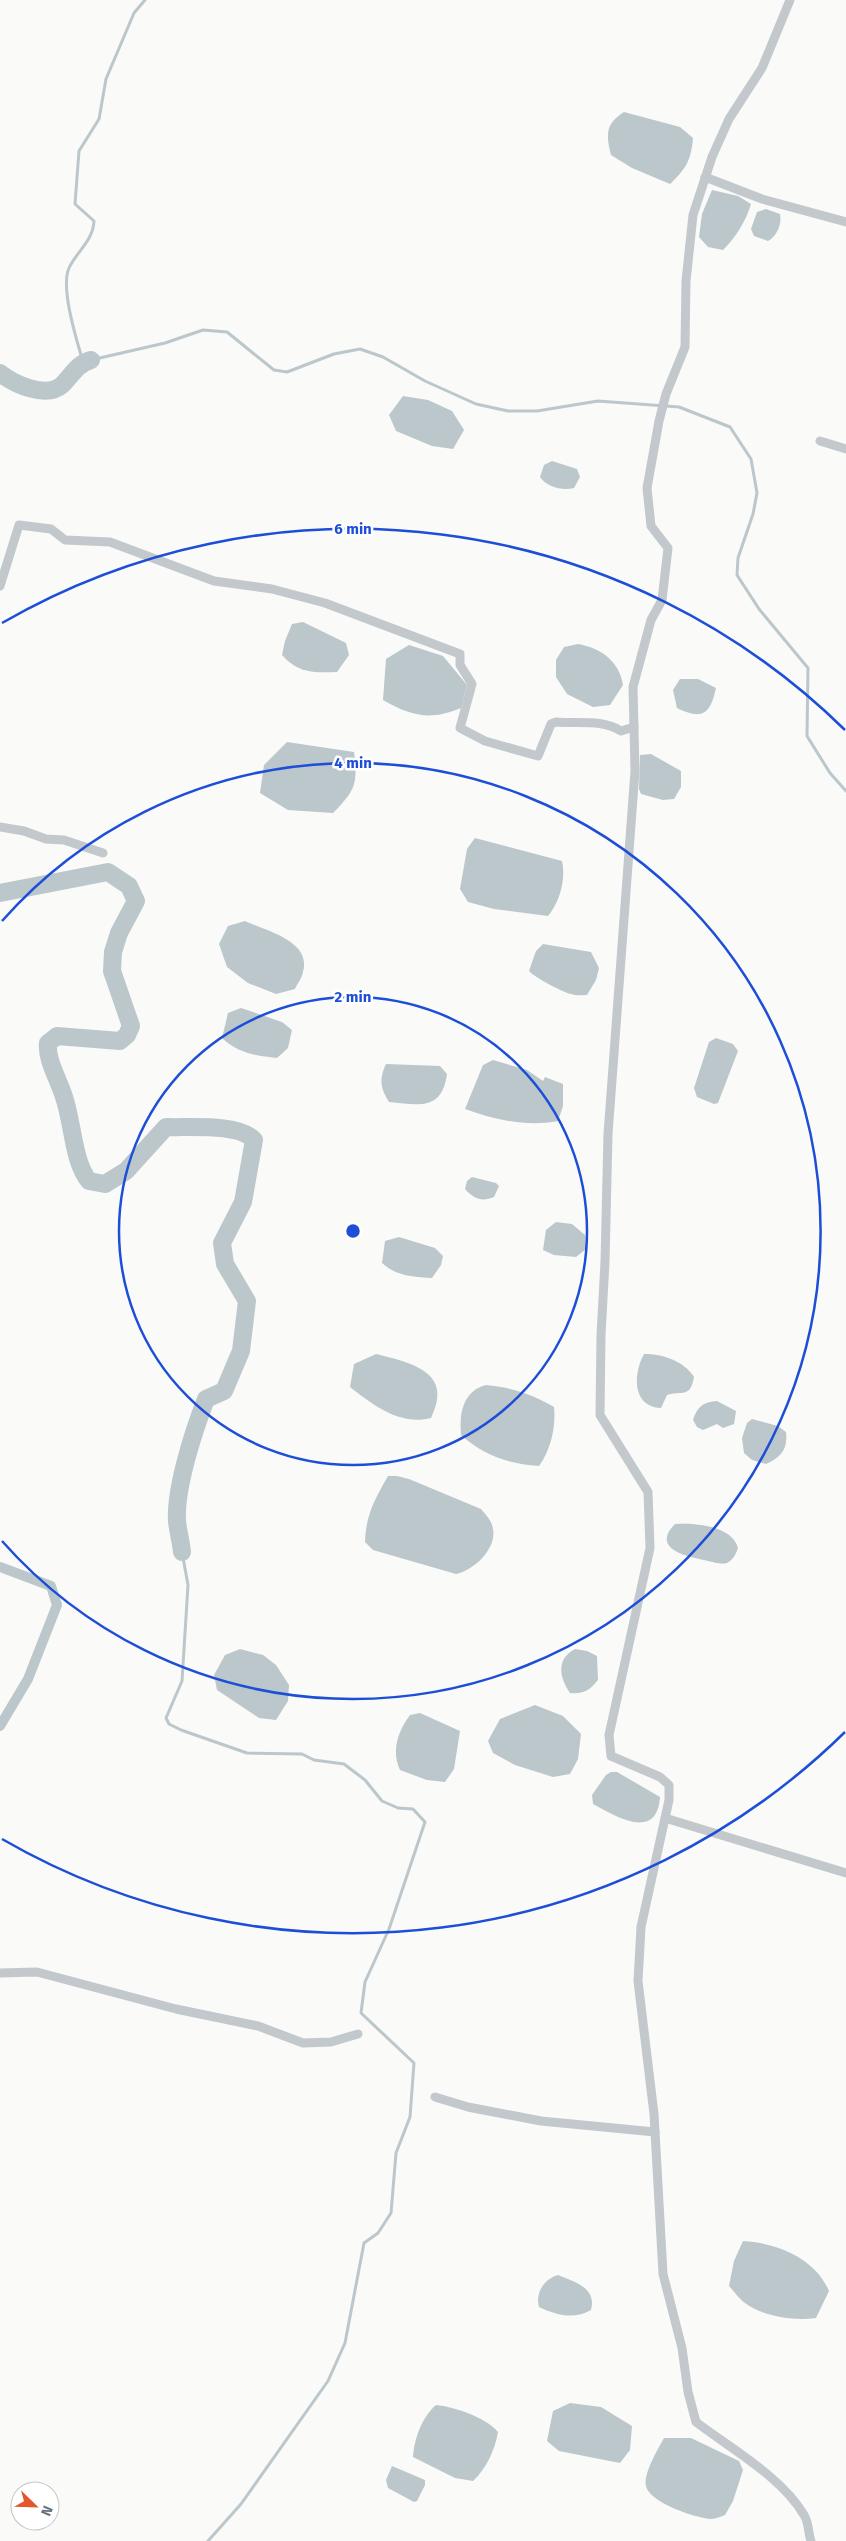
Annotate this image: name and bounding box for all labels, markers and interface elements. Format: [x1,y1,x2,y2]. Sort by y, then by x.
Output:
text: 6 min [334,520,372,538]
text: 4 min [334,754,372,772]
text: 2 min [335,988,371,1006]
centre of rings [344,1222,362,1240]
north arrow [10,2481,60,2531]
text: N [37,2503,56,2518]

